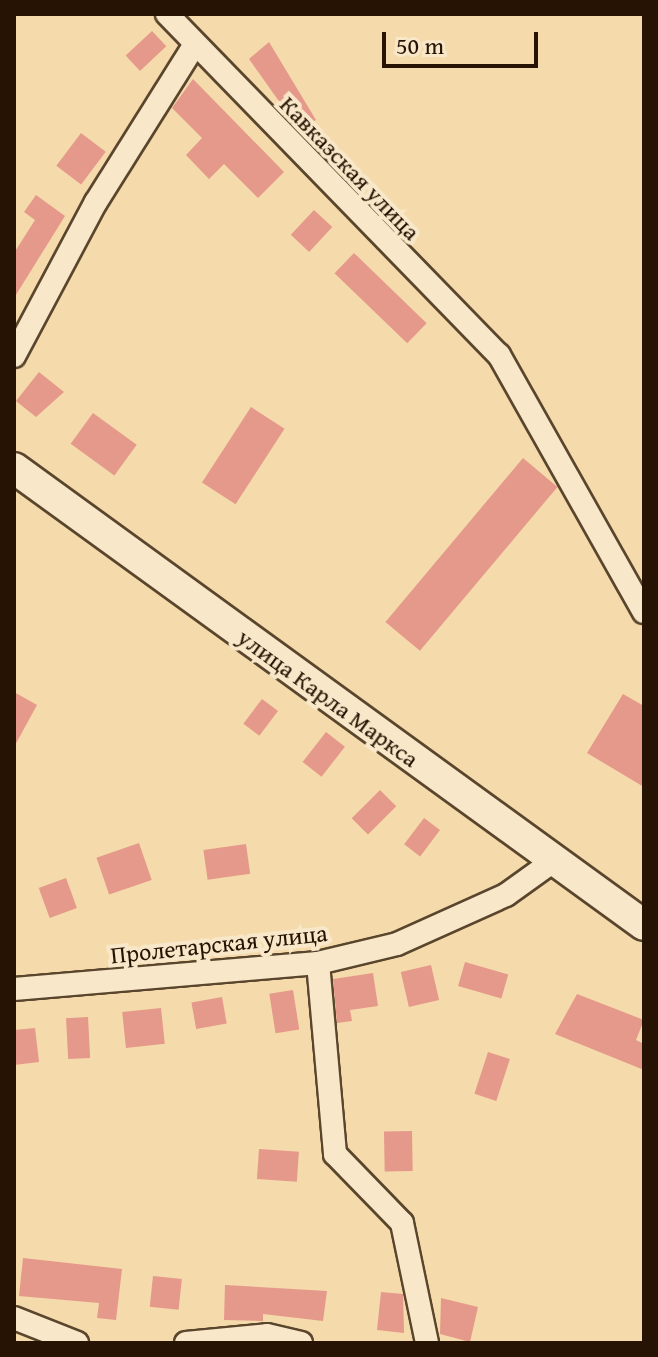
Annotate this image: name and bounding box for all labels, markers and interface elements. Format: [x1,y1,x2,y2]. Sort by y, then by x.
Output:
scale bar [386,16,542,66]
text: 50 m [396,28,444,63]
street label: Кавказская улица [274,90,426,246]
street label: улица Карла Маркса [232,623,424,773]
street label: Пролетарская улица [109,918,329,970]

